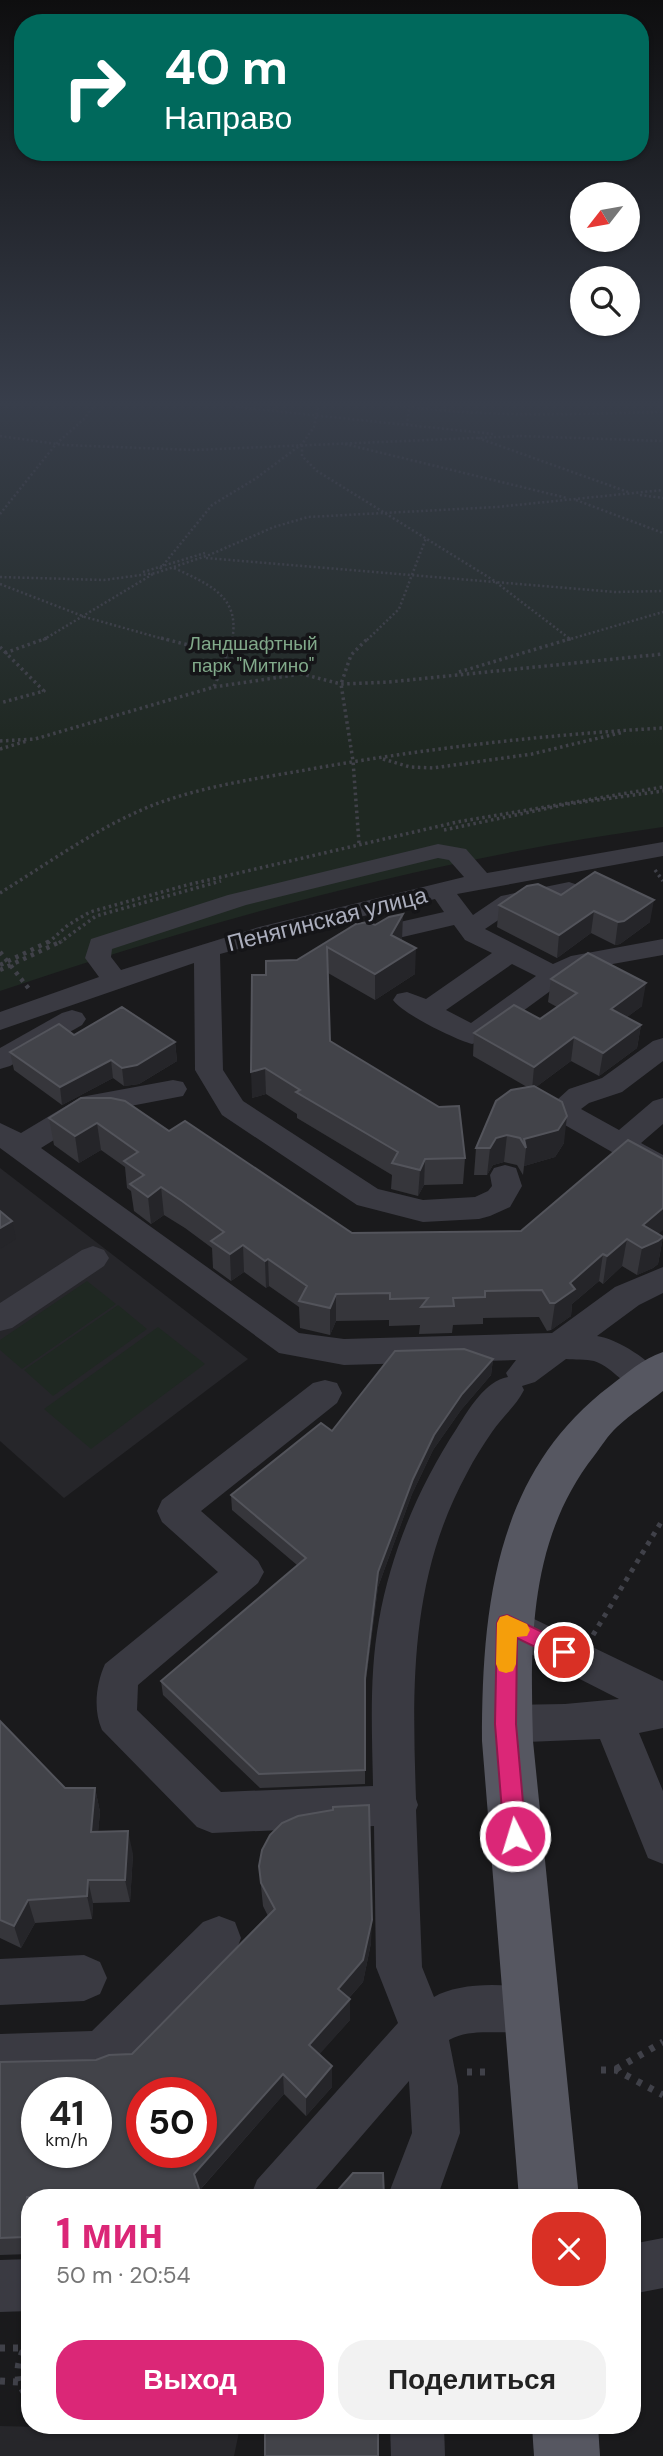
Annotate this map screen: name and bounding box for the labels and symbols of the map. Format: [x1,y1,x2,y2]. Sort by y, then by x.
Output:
north arrow [570,182,640,252]
park label: Ландшафтный парк "Митино" [188,631,318,678]
street label: Пенягинская улица [224,880,430,958]
pin [534,1622,594,1682]
position arrow [478,1799,552,1873]
speed limit sign: 50 [126,2077,217,2168]

